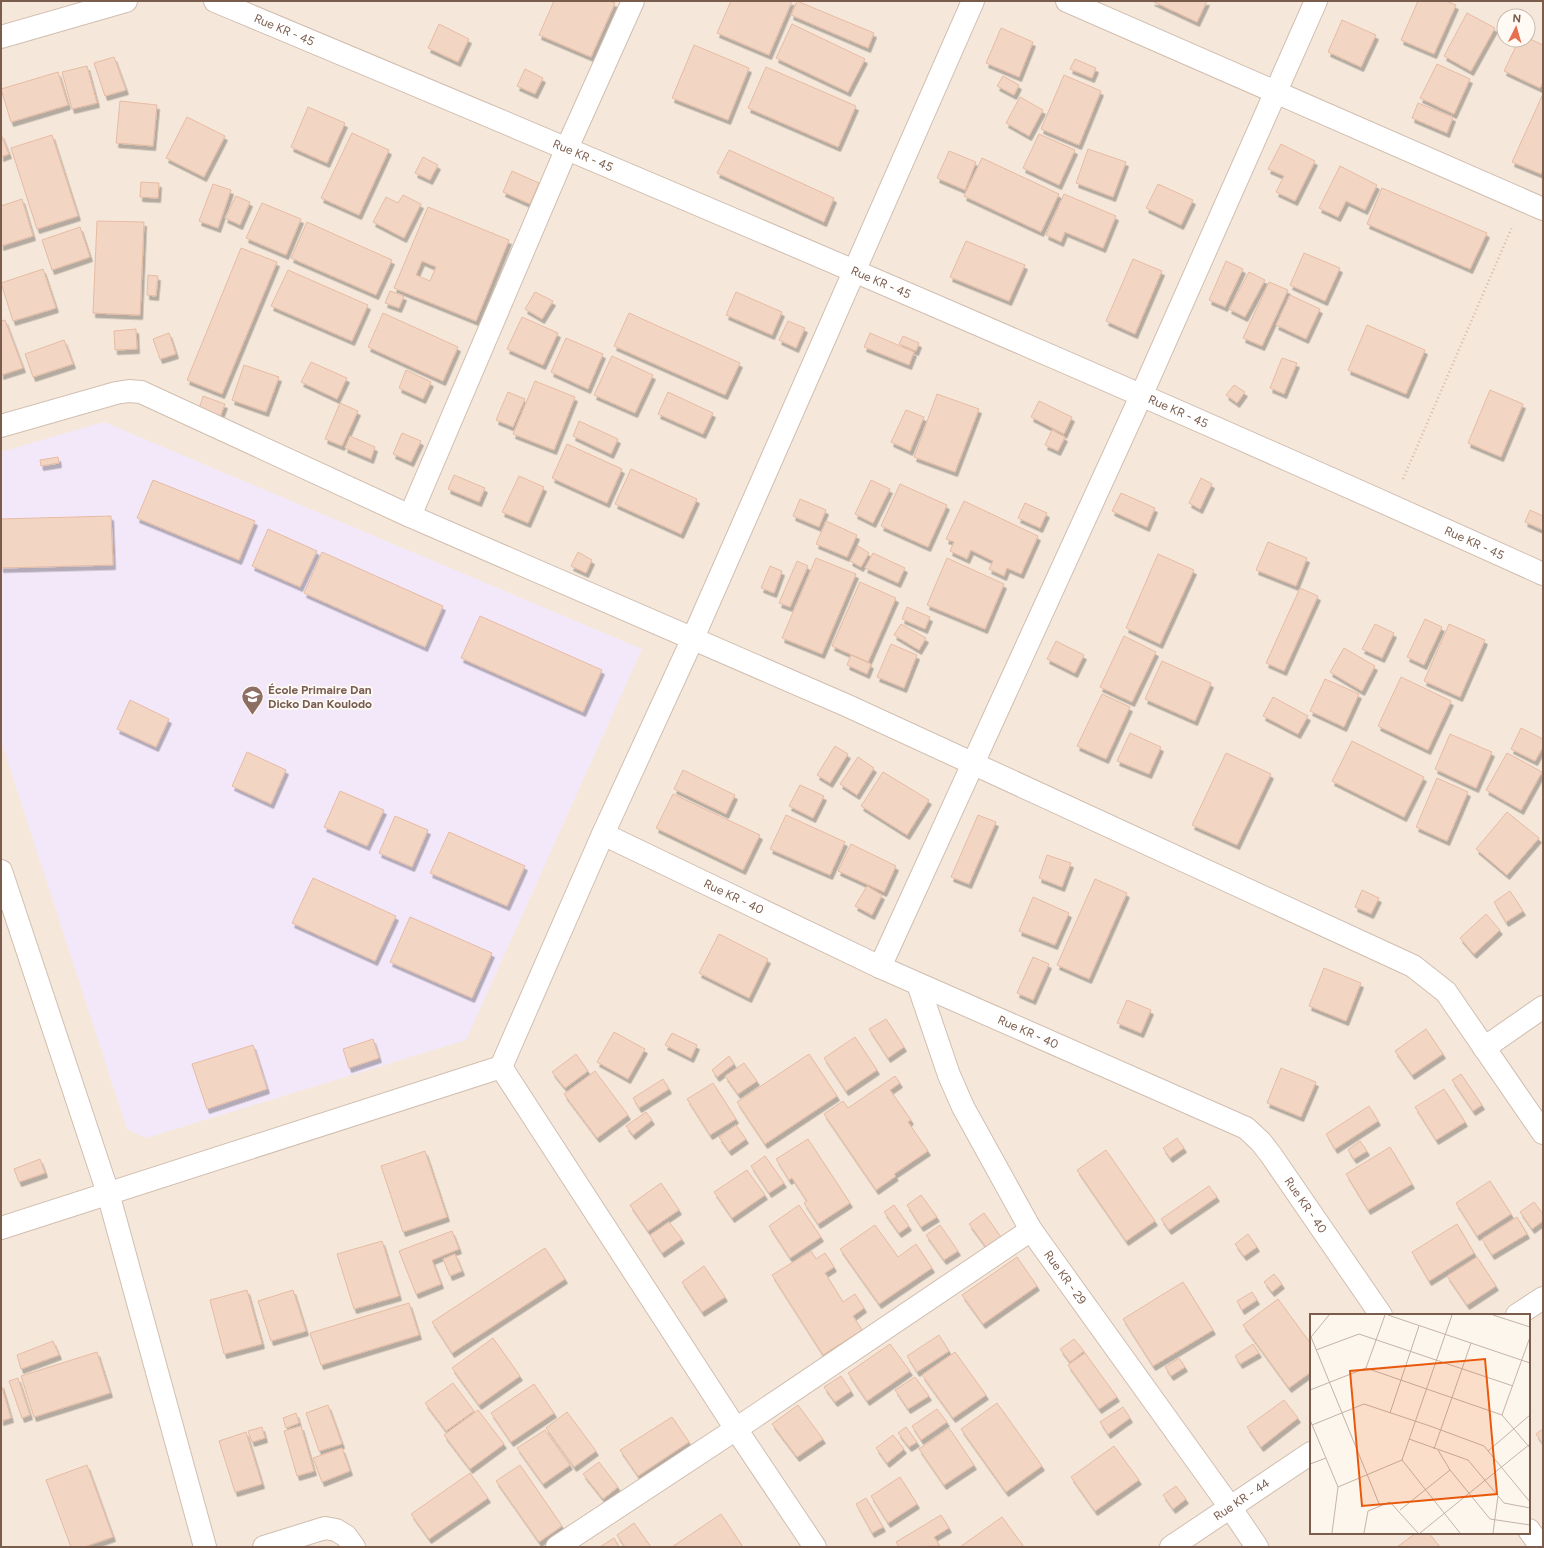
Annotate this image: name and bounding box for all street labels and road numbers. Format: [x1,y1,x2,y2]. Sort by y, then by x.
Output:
street label: Rue KR - 45 [252,11,316,49]
street label: Rue KR - 45 [551,137,615,174]
street label: Rue KR - 45 [849,263,913,302]
street label: Rue KR - 45 [1146,392,1210,431]
street label: Rue KR - 45 [1442,523,1506,563]
street label: Rue KR - 40 [702,876,766,917]
street label: Rue KR - 40 [996,1013,1061,1052]
street label: Rue KR - 40 [1281,1175,1330,1236]
street label: Rue KR - 29 [1041,1248,1089,1307]
street label: Rue KR - 44 [1211,1476,1273,1523]

